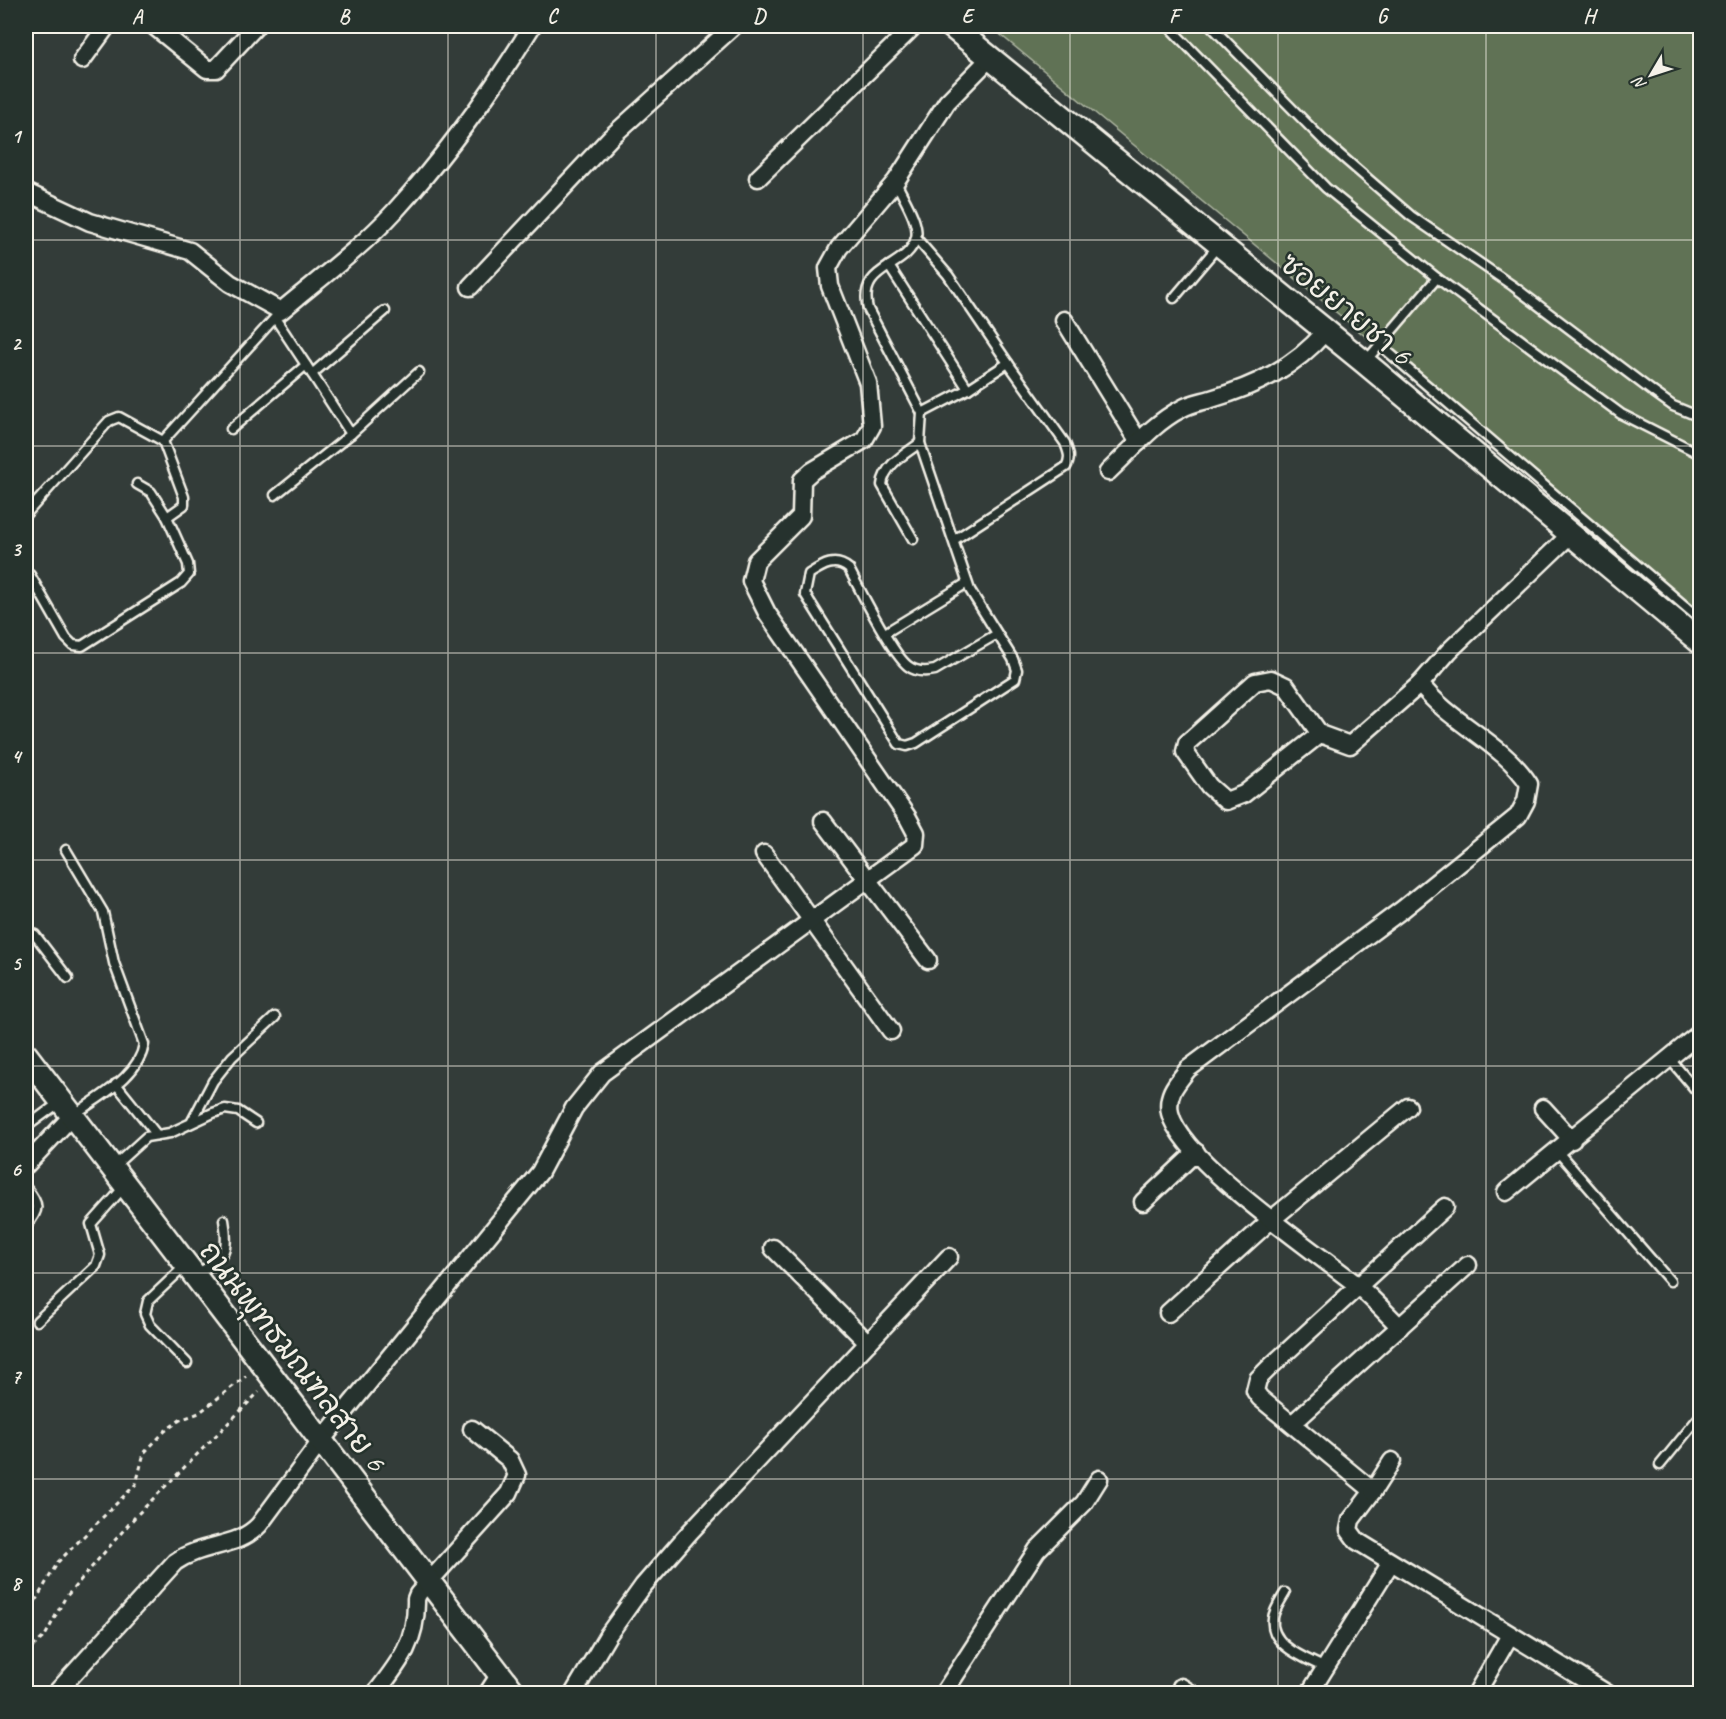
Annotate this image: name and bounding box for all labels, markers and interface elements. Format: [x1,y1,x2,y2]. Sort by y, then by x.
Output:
text: A [132,4,144,29]
text: B [339,4,351,29]
text: C [547,4,559,29]
text: D [753,4,767,29]
text: E [962,4,976,29]
text: F [1169,4,1183,29]
text: G [1377,4,1390,29]
text: H [1583,4,1598,29]
north arrow [1621,45,1681,105]
text: N [1627,71,1651,94]
text: 1 [12,124,23,149]
street label: ซอยยายชา 6 [1272,244,1421,375]
text: 2 [12,331,23,356]
text: 3 [12,537,23,562]
text: 4 [12,744,24,769]
text: 5 [12,951,23,976]
text: 6 [11,1157,22,1182]
street label: ถนนพุทธมณฑลสาย 6 [189,1233,396,1482]
text: 7 [12,1364,23,1389]
text: 8 [12,1571,24,1596]

